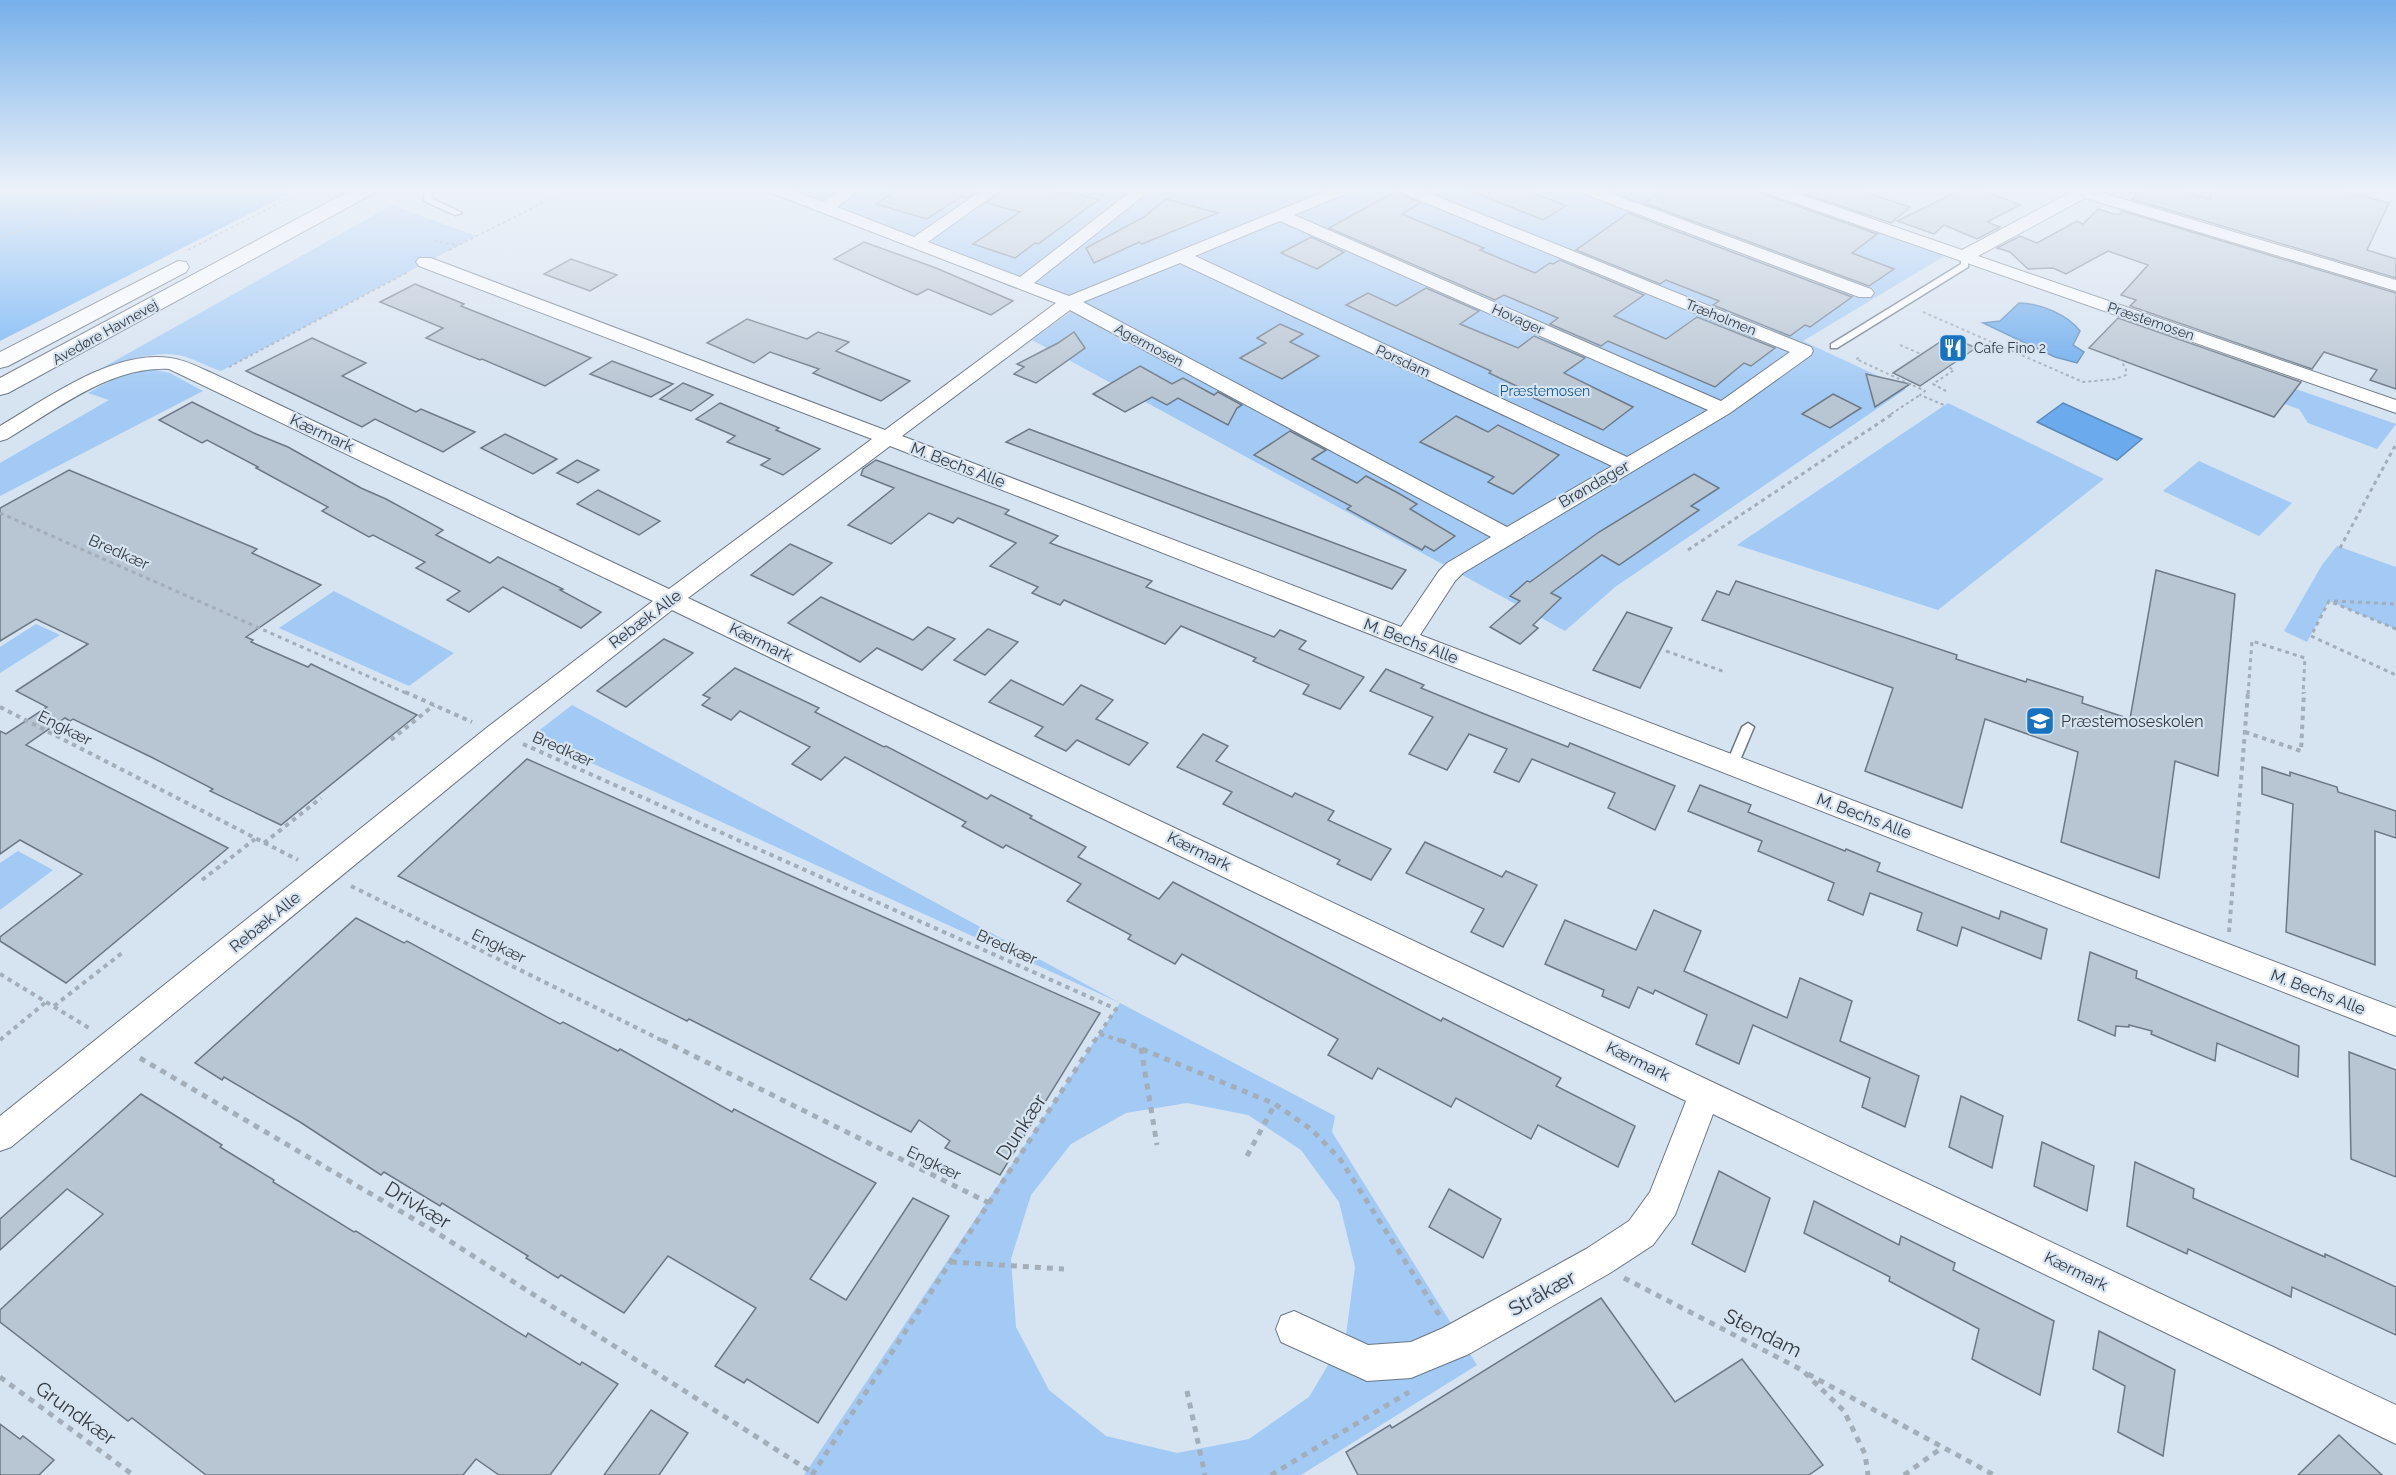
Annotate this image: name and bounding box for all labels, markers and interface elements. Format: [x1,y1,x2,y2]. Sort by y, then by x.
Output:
street label: Avedøre Havnevej [50,296,160,368]
street label: Træholmen [1683,296,1759,338]
street label: Præstemosen [2106,299,2196,343]
street label: Hovager [1490,301,1546,338]
street label: Agermosen [1112,320,1186,370]
restaurant icon: Cafe Fino 2 [1937,332,1969,364]
place label: Cafe Fino 2 [1974,340,2046,356]
street label: Porsdam [1373,342,1433,380]
park label: Præstemosen [1500,383,1590,399]
street label: Kærmark [287,410,357,456]
street label: M. Bechs Alle [908,438,1008,492]
street label: Brøndager [1555,456,1633,512]
street label: Bredkær [86,530,153,574]
street label: Rebæk Alle [605,586,685,652]
street label: M. Bechs Alle [1361,614,1461,668]
street label: Kærmark [726,618,796,666]
school or university icon: Præstemoseskolen [2024,705,2056,737]
street label: Engkær [35,706,95,750]
place label: Præstemoseskolen [2061,712,2204,731]
street label: Bredkær [530,727,597,771]
street label: M. Bechs Alle [1814,789,1914,843]
street label: Kærmark [1164,827,1234,875]
street label: Rebæk Alle [226,888,304,956]
street label: Engkær [469,925,530,967]
street label: Bredkær [974,925,1041,969]
street label: M. Bechs Alle [2268,965,2368,1019]
street label: Kærmark [1603,1037,1673,1085]
street label: Dunkær [991,1089,1051,1165]
street label: Engkær [904,1142,965,1184]
street label: Drivkær [381,1176,455,1234]
street label: Kærmark [2041,1247,2111,1295]
street label: Stråkær [1504,1265,1580,1321]
street label: Stendam [1720,1303,1806,1363]
street label: Grundkær [31,1376,121,1450]

